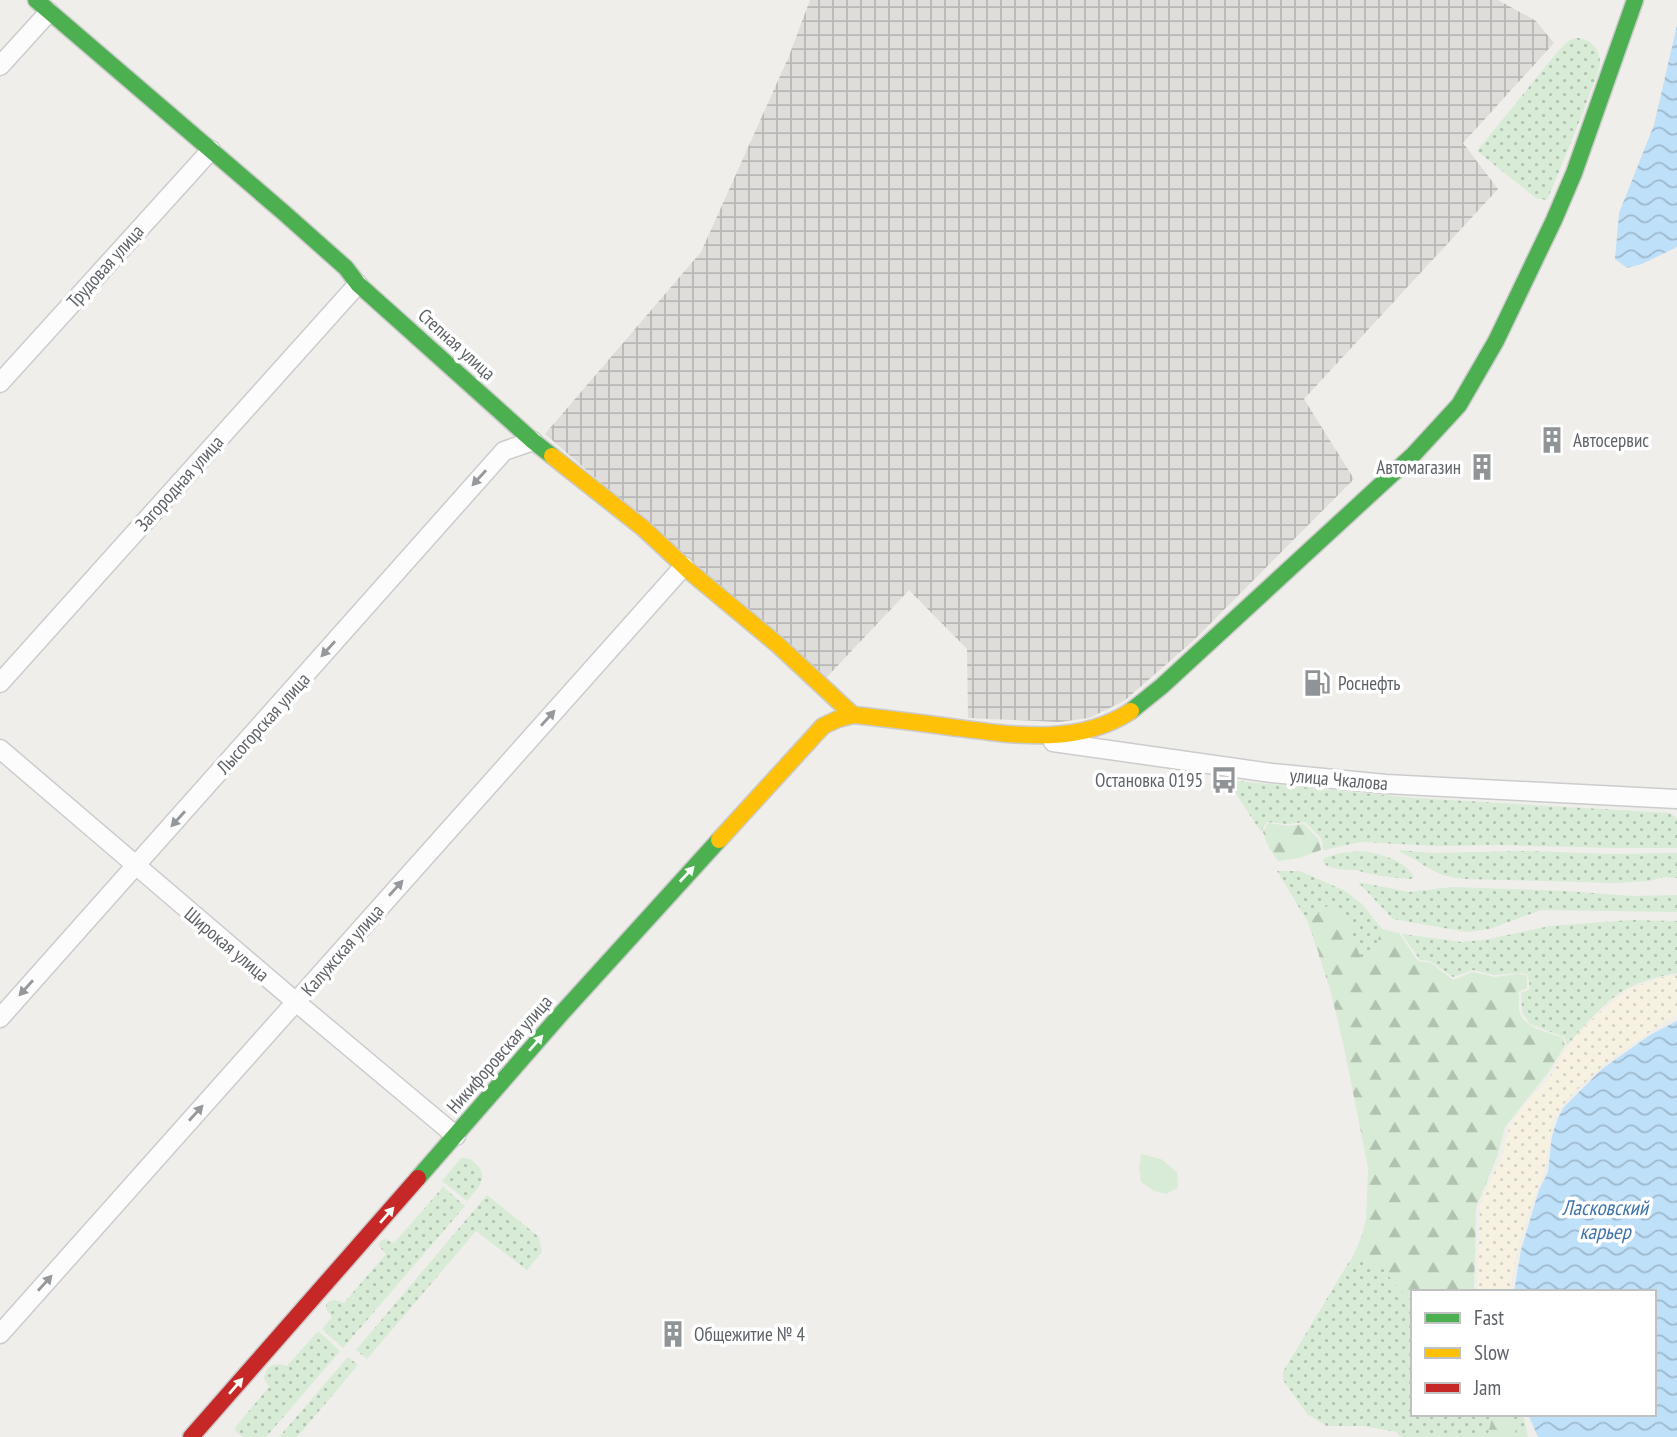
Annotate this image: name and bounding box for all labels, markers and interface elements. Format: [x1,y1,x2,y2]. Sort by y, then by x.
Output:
street label: Трудовая улица [61,219,149,313]
street label: Степная улица [413,303,501,385]
building icon: Автосервис [1537,425,1567,455]
place label: Автосервис [1573,428,1649,452]
street label: Загородная улица [130,430,228,536]
building icon: Автомагазин [1467,452,1497,482]
place label: Автомагазин [1376,455,1461,479]
one-way arrow [471,469,487,487]
one-way arrow [321,640,337,657]
street label: Лысогорская улица [210,667,315,779]
fuel station icon: Роснефть [1302,668,1332,698]
place label: Роснефть [1338,671,1400,695]
one-way arrow [539,710,555,727]
street label: улица Чкалова [1289,763,1389,795]
bus stop icon: Остановка 0195 [1209,765,1239,795]
place label: Остановка 0195 [1095,768,1203,792]
one-way arrow [170,810,186,828]
one-way arrow [679,866,695,883]
one-way arrow [388,880,404,897]
street label: Калужская улица [296,899,388,1001]
street label: Широкая улица [180,902,274,986]
one-way arrow [19,980,34,997]
street label: Никифоровская улица [441,990,557,1118]
one-way arrow [528,1035,543,1052]
one-way arrow [188,1104,204,1122]
water label: Ласковский карьер [1561,1194,1650,1245]
one-way arrow [379,1206,395,1224]
one-way arrow [37,1274,53,1292]
legend [1411,1290,1656,1416]
text: Fast [1474,1304,1504,1331]
building icon: Общежитие № 4 [658,1319,688,1349]
place label: Общежитие № 4 [694,1322,806,1346]
text: Slow [1474,1339,1510,1366]
text: Jam [1473,1374,1501,1401]
one-way arrow [228,1377,244,1395]

